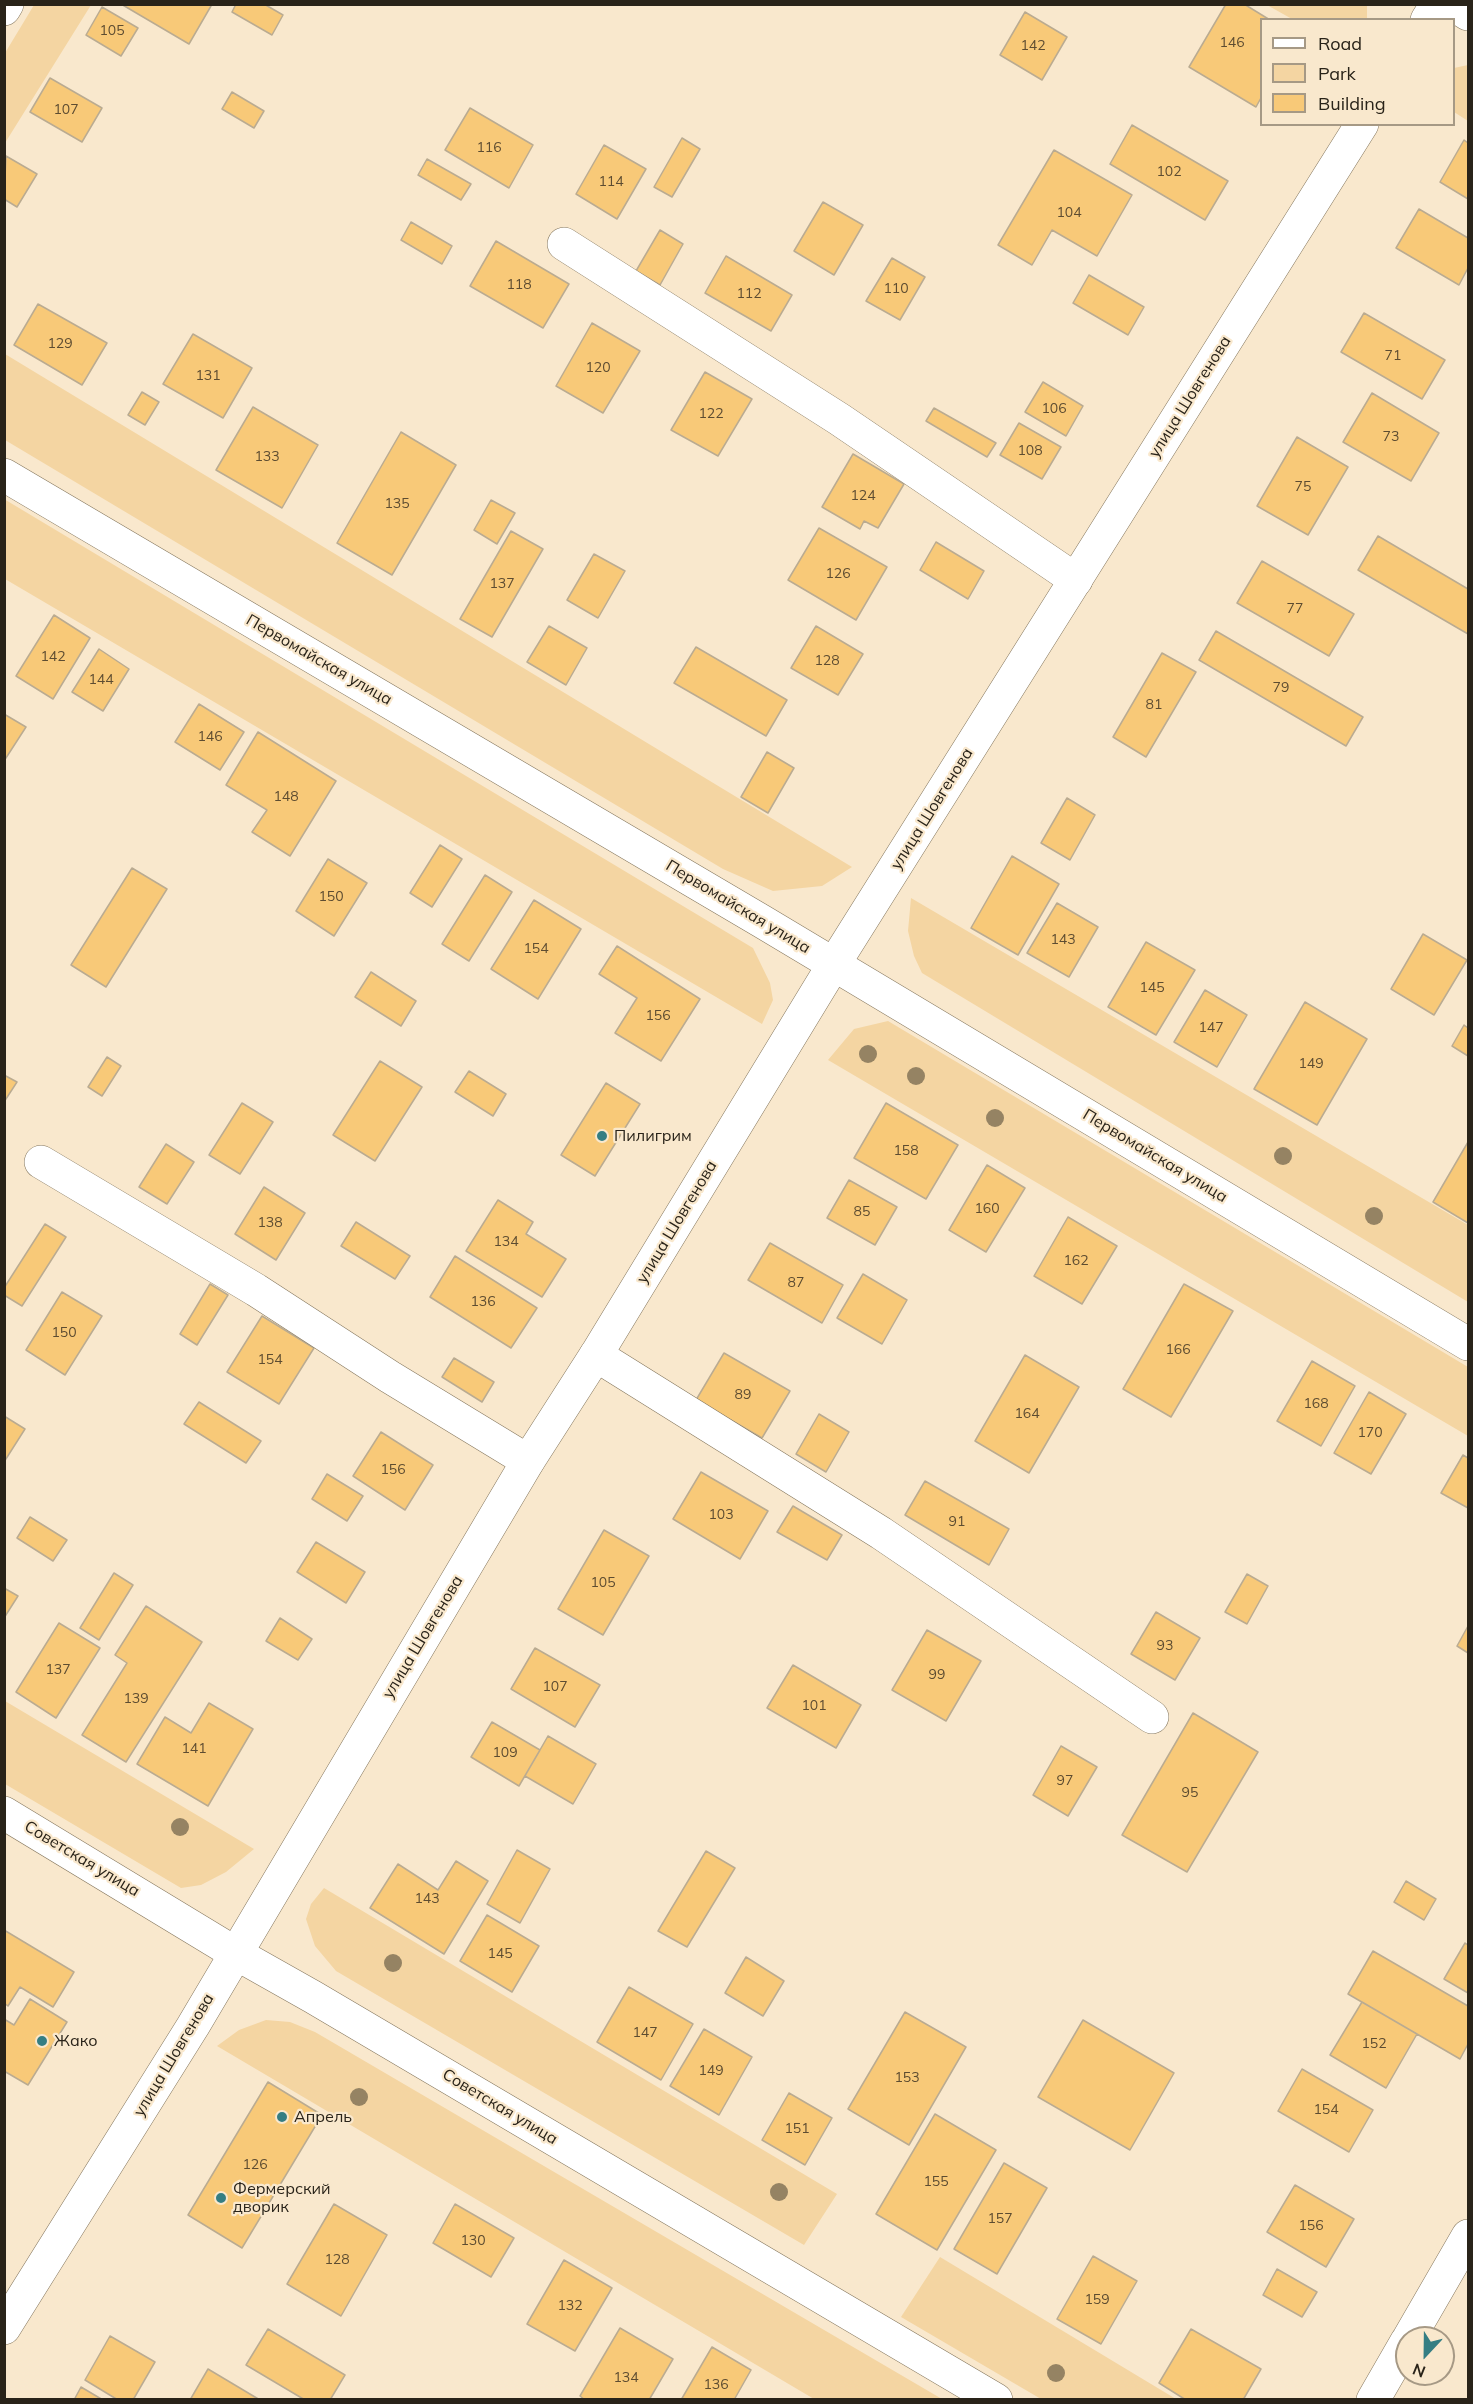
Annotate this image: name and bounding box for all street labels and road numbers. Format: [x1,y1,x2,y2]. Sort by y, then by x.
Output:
street label: улица Шовгенова [1145,333,1235,461]
street label: Первомайская улица [243,610,395,710]
street label: улица Шовгенова [887,745,977,873]
street label: Первомайская улица [662,856,814,958]
street label: Первомайская улица [1079,1105,1231,1207]
street label: улица Шовгенова [633,1157,721,1287]
street label: улица Шовгенова [379,1572,467,1702]
street label: Советская улица [21,1817,143,1901]
street label: улица Шовгенова [130,1990,218,2120]
street label: Советская улица [439,2065,561,2149]

